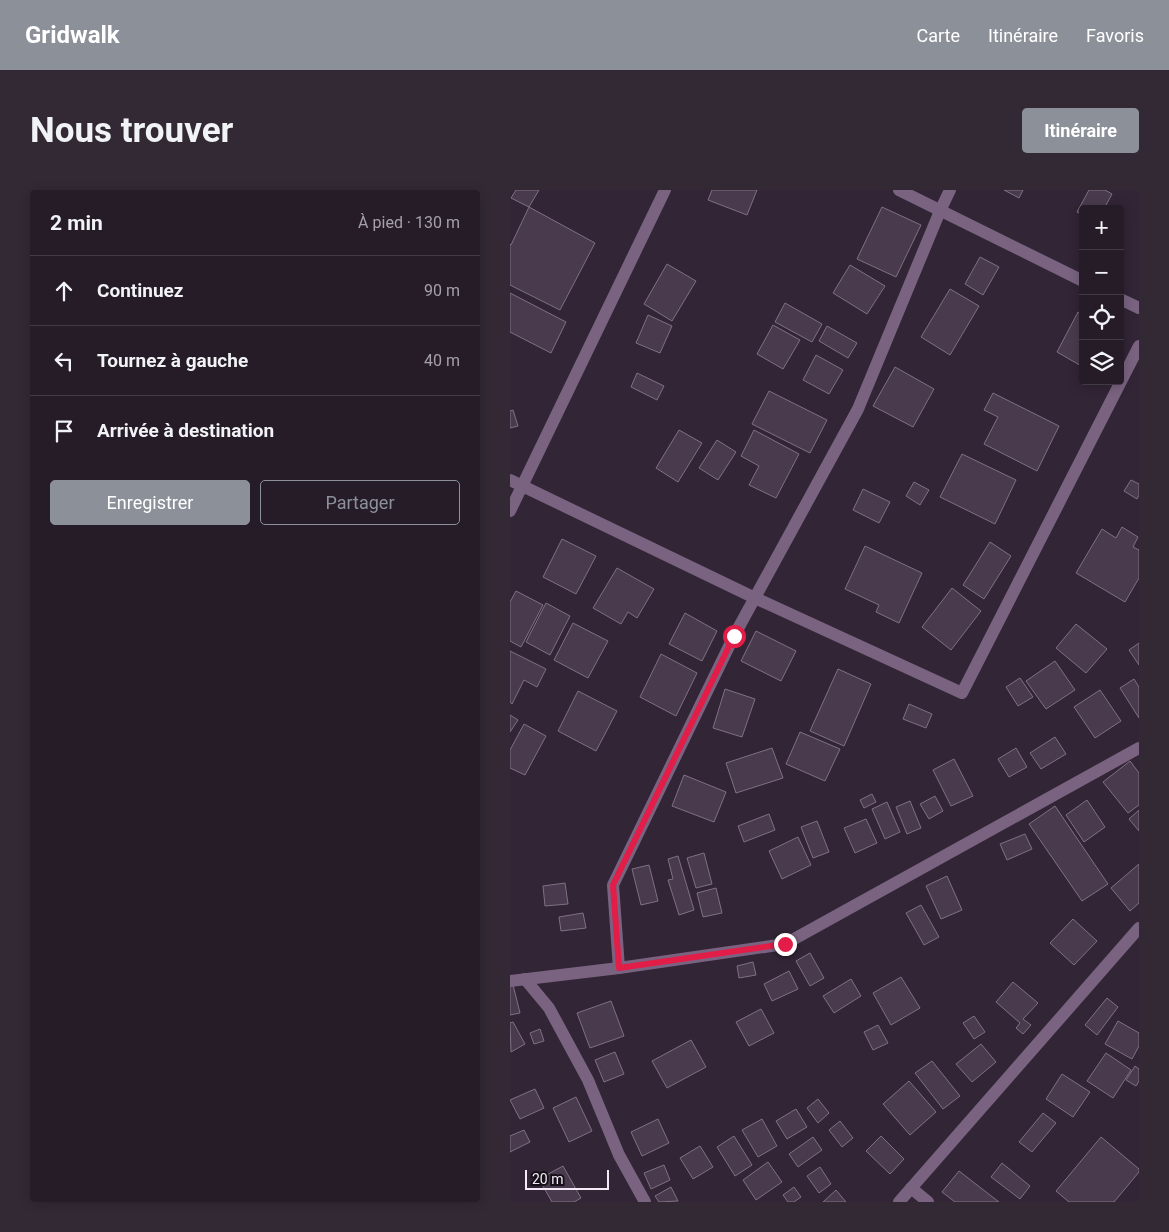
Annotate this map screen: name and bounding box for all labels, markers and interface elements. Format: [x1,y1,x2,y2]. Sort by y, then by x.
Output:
text: Gridwalk [25,21,120,49]
text: Carte [917,25,960,46]
text: Itinéraire [988,25,1058,46]
text: Favoris [1086,25,1144,46]
button: Itinéraire [1022,108,1139,153]
text: Nous trouver [30,110,233,151]
map controls [1079,205,1124,385]
button: + [1079,205,1124,250]
text: 2 min [50,211,103,235]
text: À pied · 130 m [358,213,460,232]
button: − [1079,250,1124,295]
icon: ahead [50,277,78,305]
text: Continuez [97,279,183,302]
text: 90 m [424,281,460,300]
button: locate [1079,295,1124,340]
button: layers [1079,340,1124,385]
icon: left [50,347,78,375]
text: Tournez à gauche [97,349,248,372]
text: 40 m [424,351,460,370]
icon: arrive [50,417,78,445]
text: Arrivée à destination [97,419,274,442]
button: Enregistrer [50,480,250,525]
button: Partager [260,480,460,525]
route start [723,625,746,648]
route end [774,933,797,956]
scale bar [525,1167,609,1190]
text: 20 m [532,1171,564,1187]

